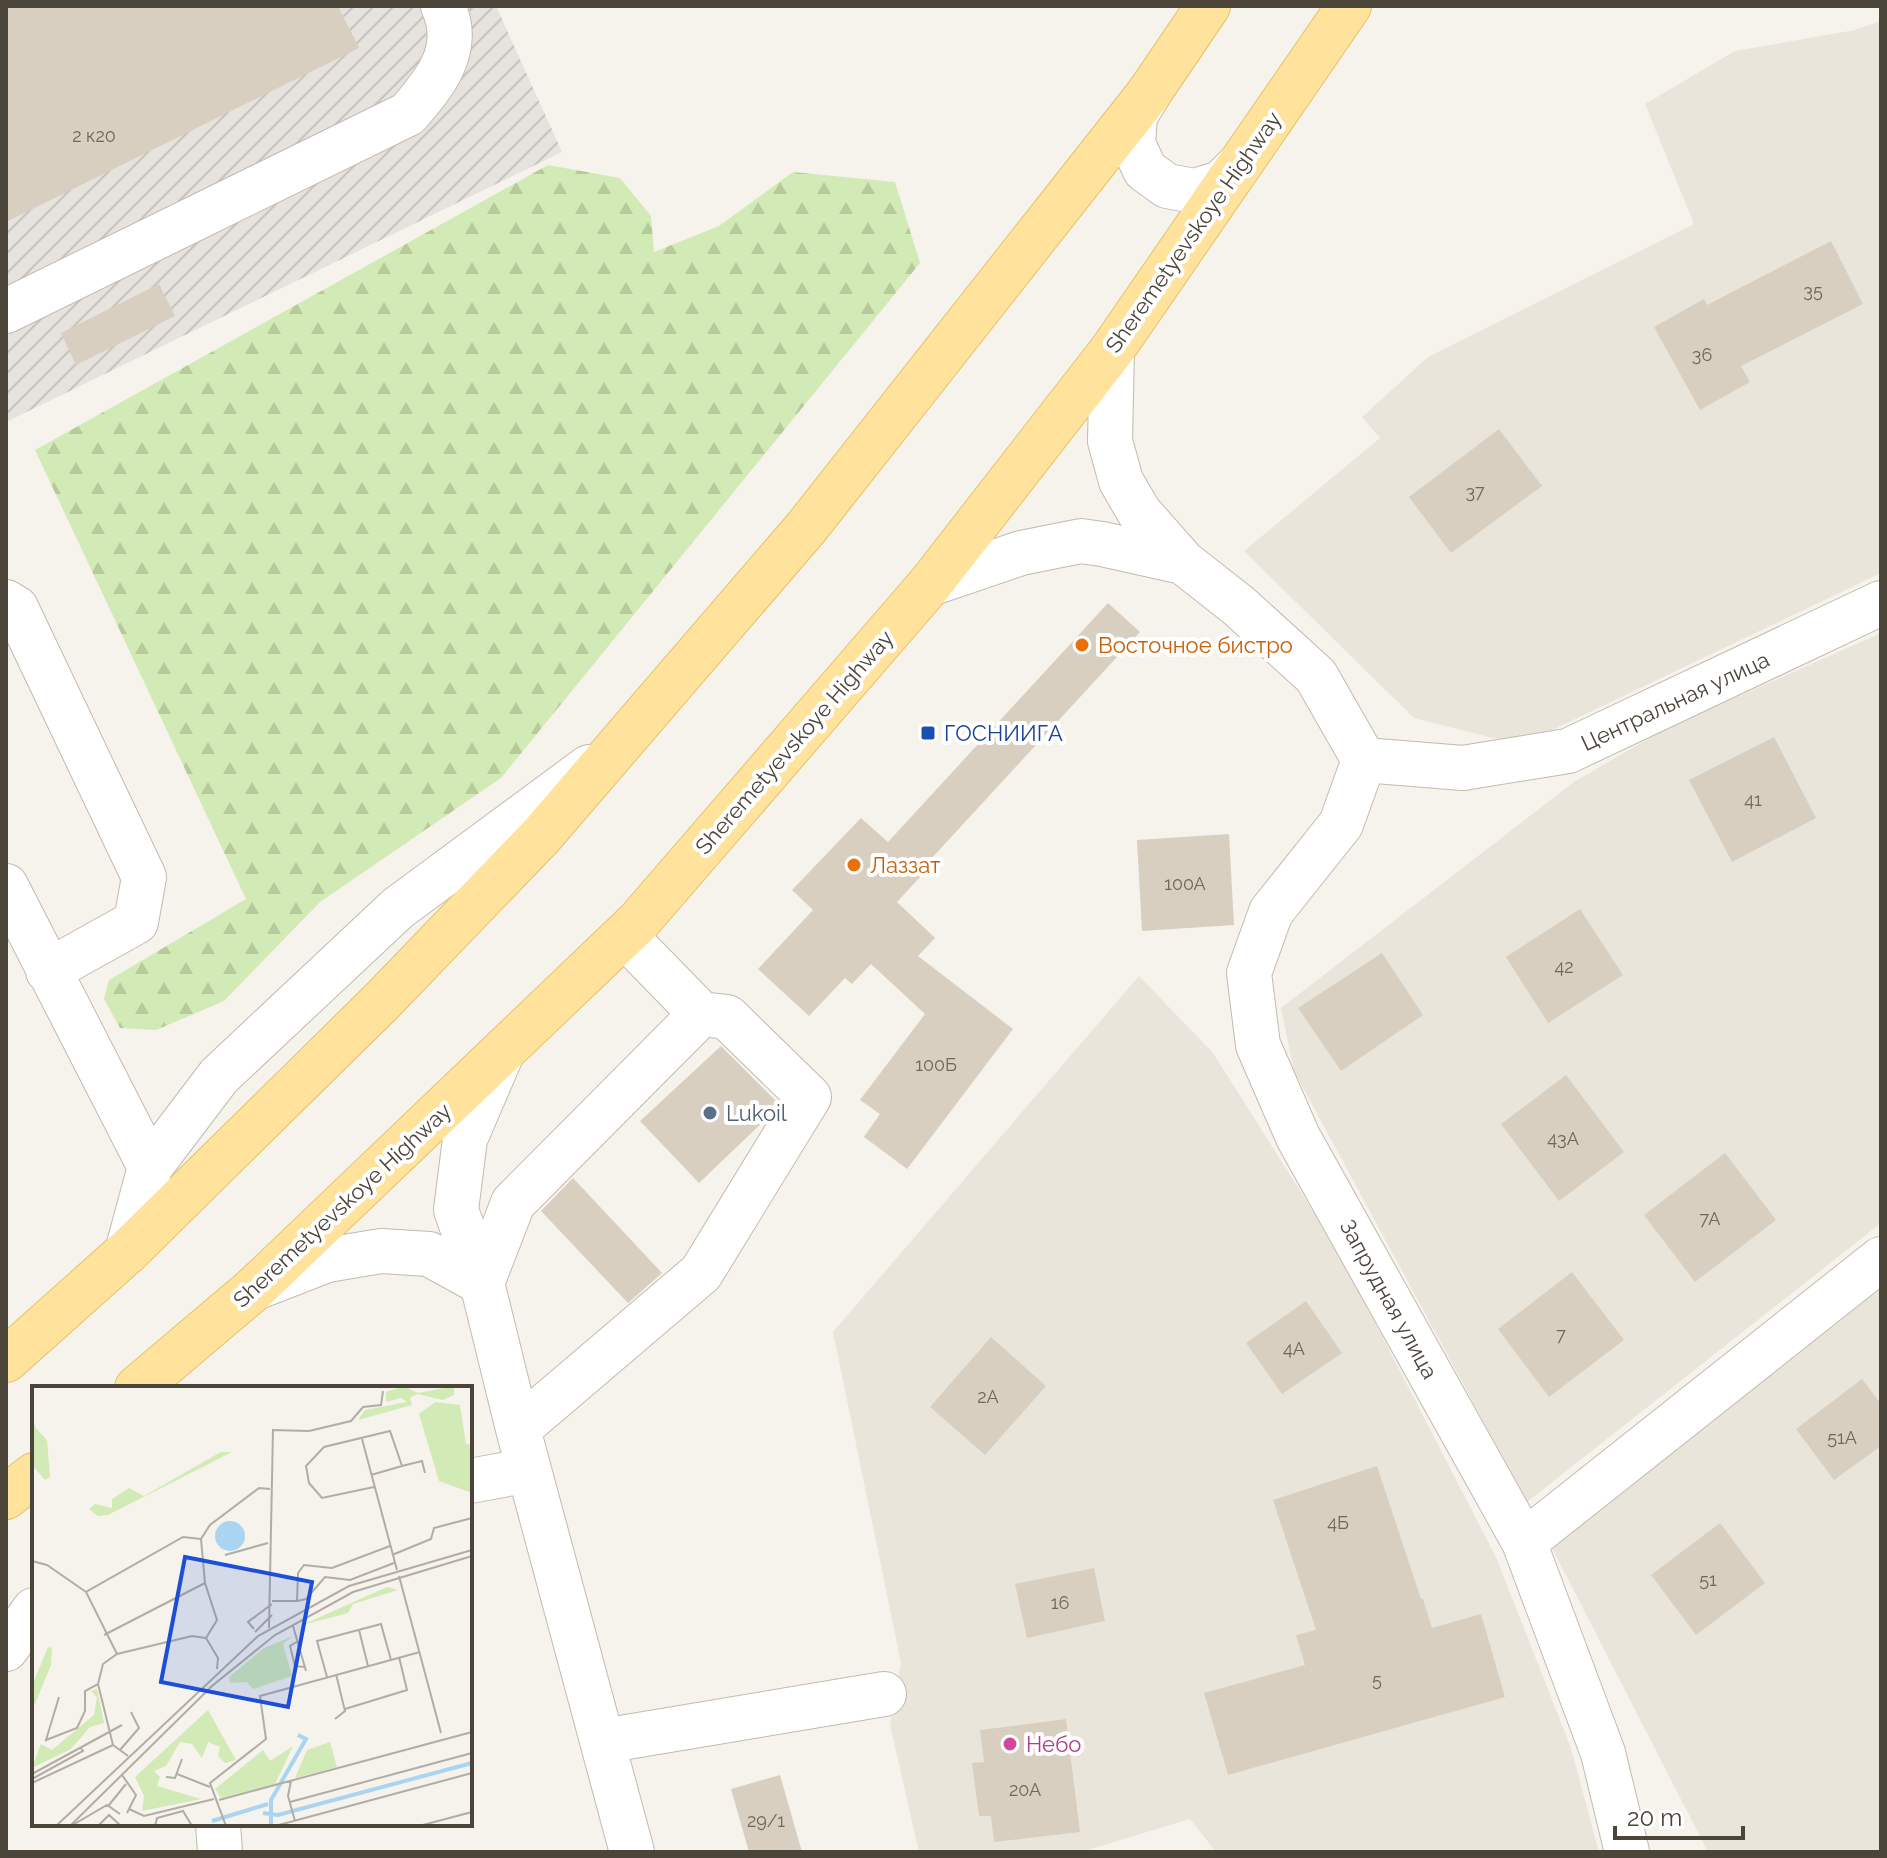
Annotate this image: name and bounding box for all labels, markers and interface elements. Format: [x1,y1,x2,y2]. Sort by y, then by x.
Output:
street label: Sheremetyevskoye Highway [1100,106,1286,357]
house number: 2 к20 [72,125,116,146]
house number: 35 [1803,280,1823,301]
house number: 36 [1692,344,1712,365]
house number: 37 [1465,481,1485,502]
street label: Sheremetyevskoye Highway [690,625,898,859]
place label: Восточное бистро [1098,632,1293,658]
marker: Восточное бистро [1073,636,1091,654]
street label: Центральная улица [1577,646,1773,756]
place label: ГОСНИИГА [944,720,1063,746]
marker: ГОСНИИГА [919,724,937,742]
house number: 41 [1744,789,1762,810]
place label: Лаззат [870,852,941,878]
marker: Лаззат [845,856,863,874]
house number: 100А [1164,873,1206,894]
house number: 42 [1554,956,1574,977]
house number: 100Б [915,1054,957,1075]
street label: Sheremetyevskoye Highway [228,1097,456,1313]
place label: Lukoil [726,1100,787,1126]
marker: Lukoil [701,1104,719,1122]
house number: 43А [1547,1128,1579,1149]
house number: 7А [1700,1208,1721,1229]
street label: Запрудная улица [1335,1215,1443,1383]
house number: 7 [1556,1324,1566,1345]
house number: 4А [1283,1338,1305,1359]
inset map [32,1386,472,1826]
house number: 2А [977,1386,999,1407]
house number: 51А [1827,1427,1857,1448]
house number: 4Б [1327,1512,1349,1533]
house number: 51 [1699,1569,1717,1590]
house number: 16 [1051,1592,1069,1613]
house number: 5 [1372,1669,1382,1690]
place label: Небо [1026,1731,1081,1757]
marker: Небо [1001,1735,1019,1753]
house number: 20А [1009,1779,1041,1800]
scale bar [1615,1790,1743,1840]
text: 20 m [1627,1803,1682,1832]
house number: 29/1 [747,1810,785,1831]

